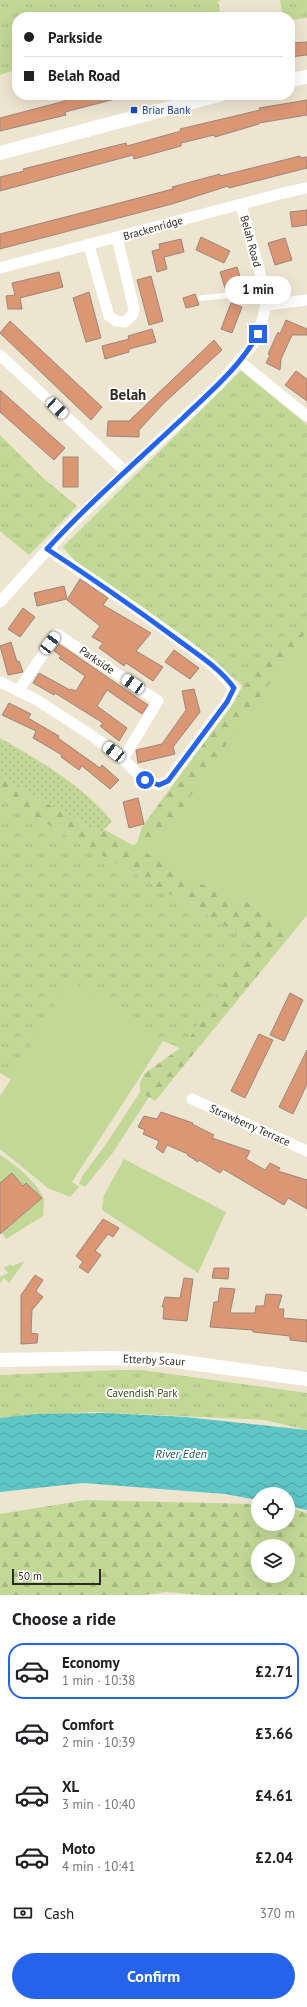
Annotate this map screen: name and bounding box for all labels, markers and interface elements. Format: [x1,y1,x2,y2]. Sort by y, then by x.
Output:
text: Parkside [48,28,102,47]
text: Belah Road [48,66,120,85]
place label: Briar Bank [142,103,191,117]
marker: Briar Bank [129,105,139,115]
street label: Brackenridge [122,213,185,243]
street label: Belah Road [237,214,265,268]
callout: 1 min [225,276,291,304]
text: 1 min [242,281,274,298]
route end [249,325,267,343]
district label: Belah [110,385,146,404]
car [44,395,70,421]
car [38,630,62,656]
street label: Parkside [77,643,118,677]
car [120,672,146,696]
car [101,740,127,764]
route start [136,771,154,789]
street label: Strawberry Terrace [208,1101,293,1149]
street label: Etterby Scaur [123,1351,186,1369]
park label: Cavendish Park [106,1386,178,1400]
water label: River Eden [155,1446,207,1461]
map controls [251,1487,295,1583]
button: locate [251,1487,295,1531]
button: layers [251,1539,295,1583]
scale bar [12,1567,101,1586]
text: 50 m [18,1569,42,1583]
text: Choose a ride [12,1607,116,1630]
icon: car [14,1653,50,1689]
text: Economy [62,1653,120,1672]
text: £2.71 [255,1662,293,1681]
text: 1 min · 10:38 [62,1672,135,1689]
icon: car [14,1715,50,1751]
text: Comfort [62,1715,114,1734]
text: £3.66 [255,1724,293,1743]
text: 2 min · 10:39 [62,1734,135,1751]
icon: car [14,1777,50,1813]
text: XL [62,1777,79,1796]
text: £4.61 [255,1786,293,1805]
text: 3 min · 10:40 [62,1796,135,1813]
icon: car [14,1839,50,1875]
text: Moto [62,1839,95,1858]
text: £2.04 [255,1848,293,1867]
text: 4 min · 10:41 [62,1858,135,1875]
icon: cash [12,1902,34,1924]
text: Cash [44,1904,74,1923]
text: 370 m [260,1905,295,1922]
button: Confirm [12,1953,295,1999]

